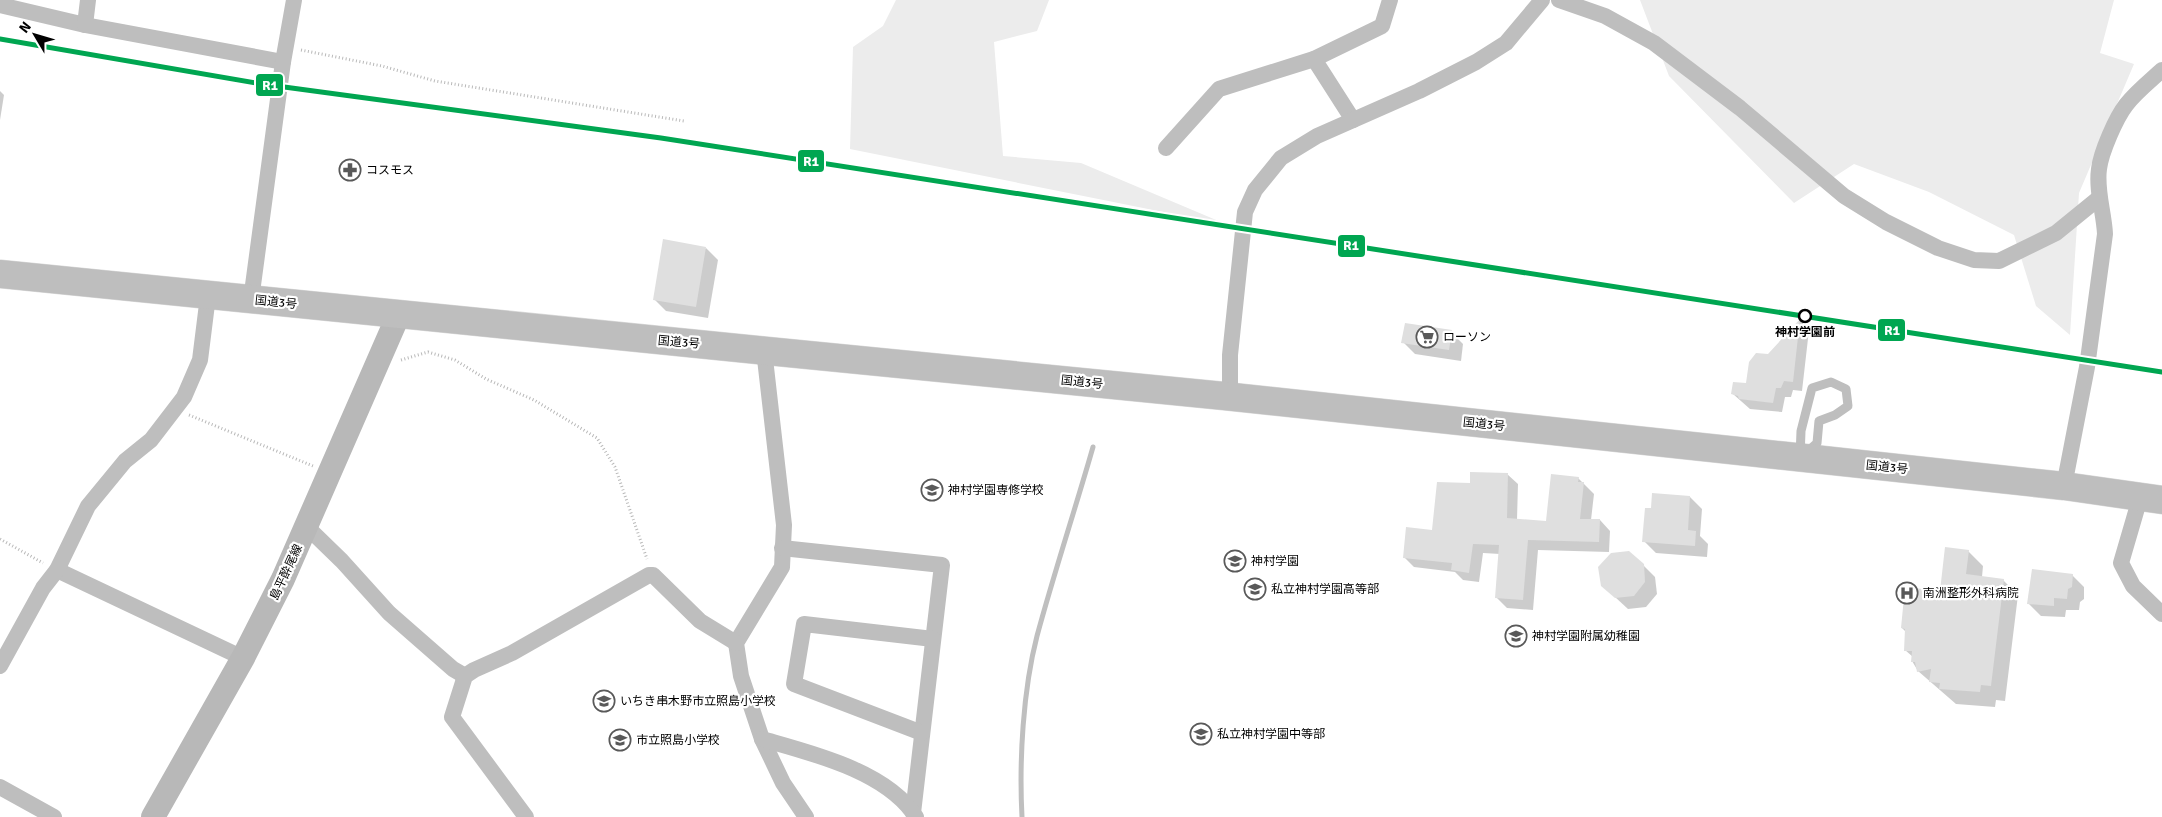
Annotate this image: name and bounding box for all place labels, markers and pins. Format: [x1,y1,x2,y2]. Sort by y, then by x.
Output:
pharmacy icon: コスモス [338,158,362,182]
place label: コスモス [366,163,414,178]
marker: 神村学園前 [1798,309,1812,323]
supermarket icon: ローソン [1415,325,1439,349]
place label: 神村学園前 [1775,325,1835,340]
place label: ローソン [1443,330,1491,345]
school or university icon: 神村学園専修学校 [920,478,944,502]
place label: 神村学園専修学校 [948,483,1044,498]
school or university icon: 神村学園 [1223,549,1247,573]
place label: 神村学園 [1251,554,1299,569]
school or university icon: 私立神村学園高等部 [1243,577,1267,601]
hospital icon: 南洲整形外科病院 [1895,581,1919,605]
place label: 私立神村学園高等部 [1271,582,1379,597]
place label: 南洲整形外科病院 [1923,586,2019,601]
school or university icon: 神村学園附属幼稚園 [1504,624,1528,648]
place label: 神村学園附属幼稚園 [1532,629,1640,644]
school or university icon: いちき串木野市立照島小学校 [592,689,616,713]
place label: いちき串木野市立照島小学校 [620,694,776,709]
school or university icon: 私立神村学園中等部 [1189,722,1213,746]
place label: 私立神村学園中等部 [1217,727,1325,742]
school or university icon: 市立照島小学校 [608,728,632,752]
place label: 市立照島小学校 [636,733,720,748]

